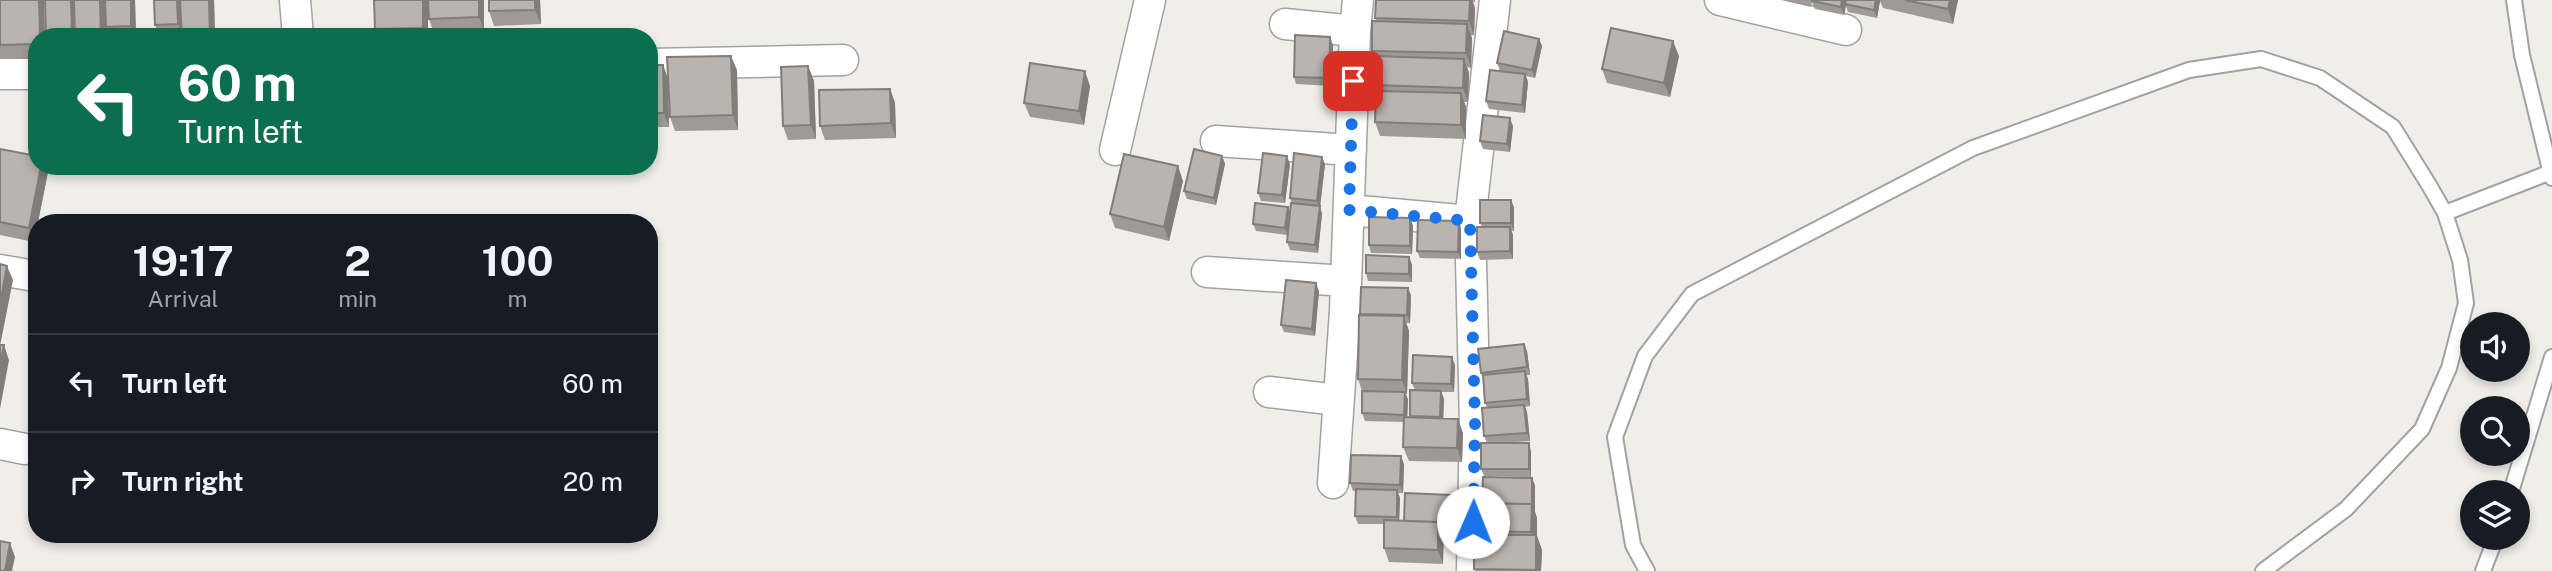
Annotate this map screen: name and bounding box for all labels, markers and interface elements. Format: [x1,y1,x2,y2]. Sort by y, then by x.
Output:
pin [1323,51,1383,111]
text: 60 m [178,54,297,112]
icon: left [63,56,154,147]
icon: arrive [1334,62,1372,100]
text: Turn left [178,113,303,150]
text: 19:17 [132,236,234,285]
text: 2 [344,236,371,285]
text: 100 [482,236,554,285]
text: Arrival [148,285,219,312]
text: min [338,285,377,312]
text: m [508,285,528,312]
map controls [2460,312,2530,550]
button: sound [2460,312,2530,382]
icon: left [63,364,101,402]
text: Turn left [122,368,227,399]
text: 60 m [562,368,623,399]
button: search [2460,396,2530,466]
icon: right [63,462,101,500]
text: Turn right [122,466,244,497]
text: 20 m [563,466,623,497]
button: layers [2460,480,2530,550]
position arrow [1436,485,1510,559]

